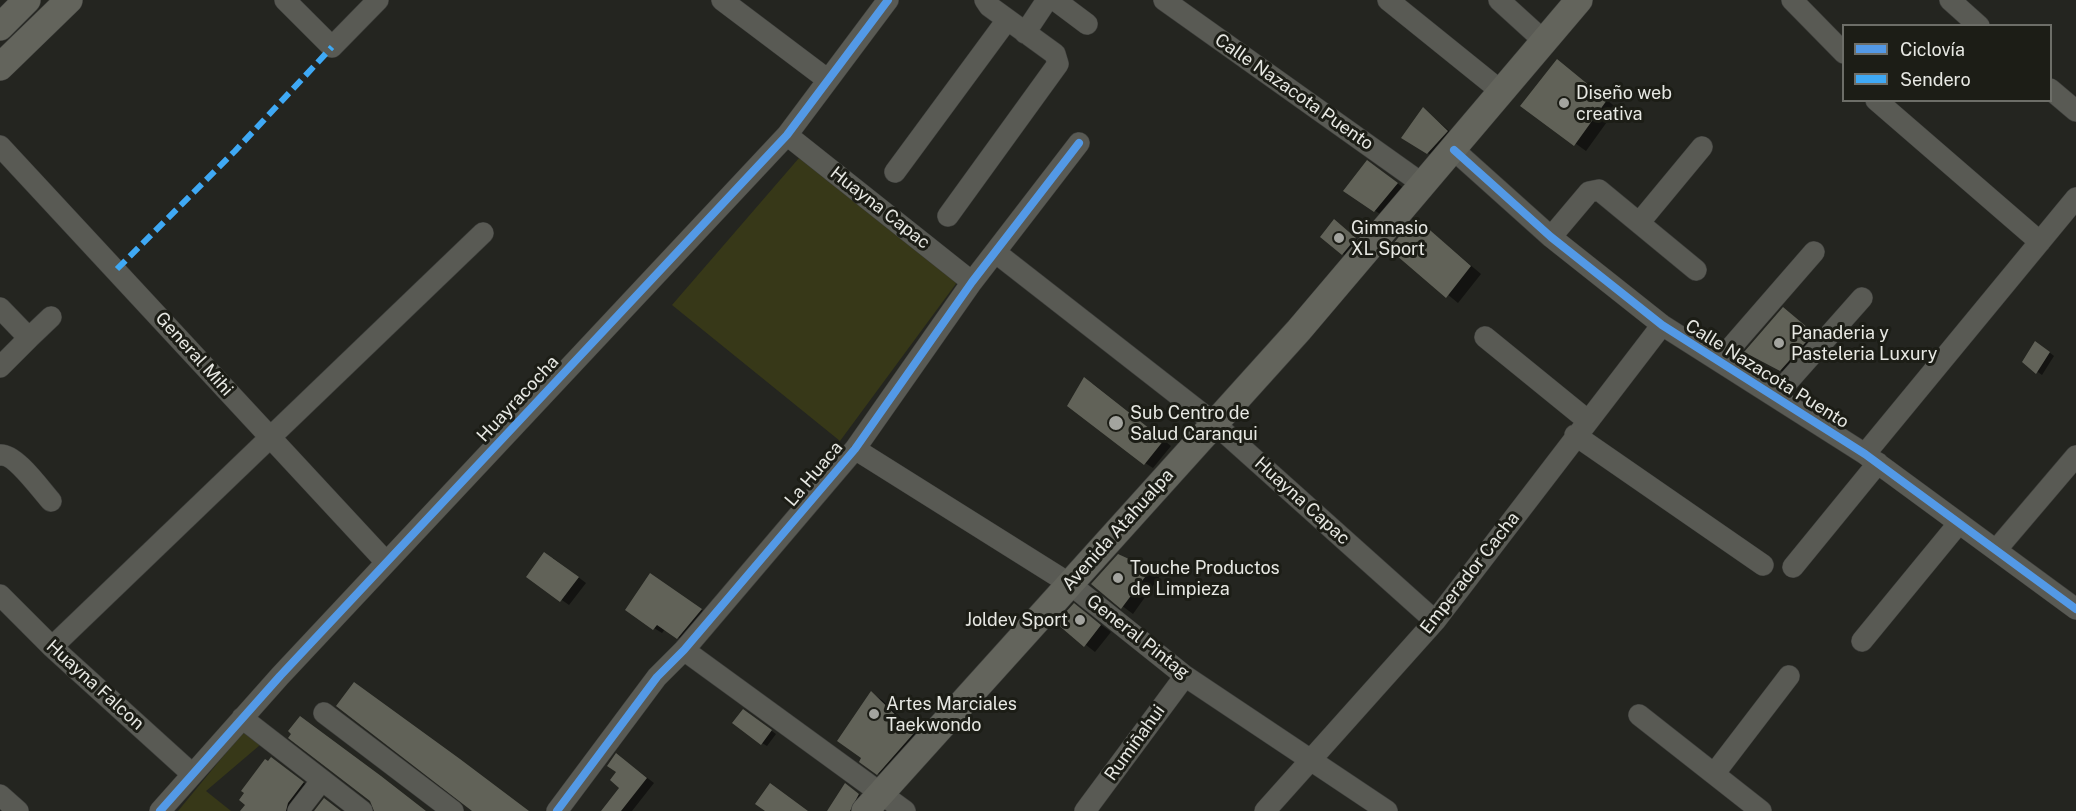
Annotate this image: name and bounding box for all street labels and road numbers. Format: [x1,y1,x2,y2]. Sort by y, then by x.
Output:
street label: Calle Nazacota Puento [1210,29,1378,155]
street label: Huayna Capac [826,162,934,254]
street label: General Mihi [151,307,237,401]
street label: Calle Nazacota Puento [1681,315,1853,433]
street label: Huayracocha [473,351,563,447]
street label: La Huaca [781,437,847,511]
street label: Huayna Capac [1250,453,1354,549]
street label: Avenida Atahualpa [1058,465,1178,595]
street label: Emperador Cacha [1416,508,1524,638]
street label: General Pintag [1082,590,1194,684]
street label: Huayna Falcon [42,636,148,734]
street label: Rumiñahui [1100,701,1170,785]

